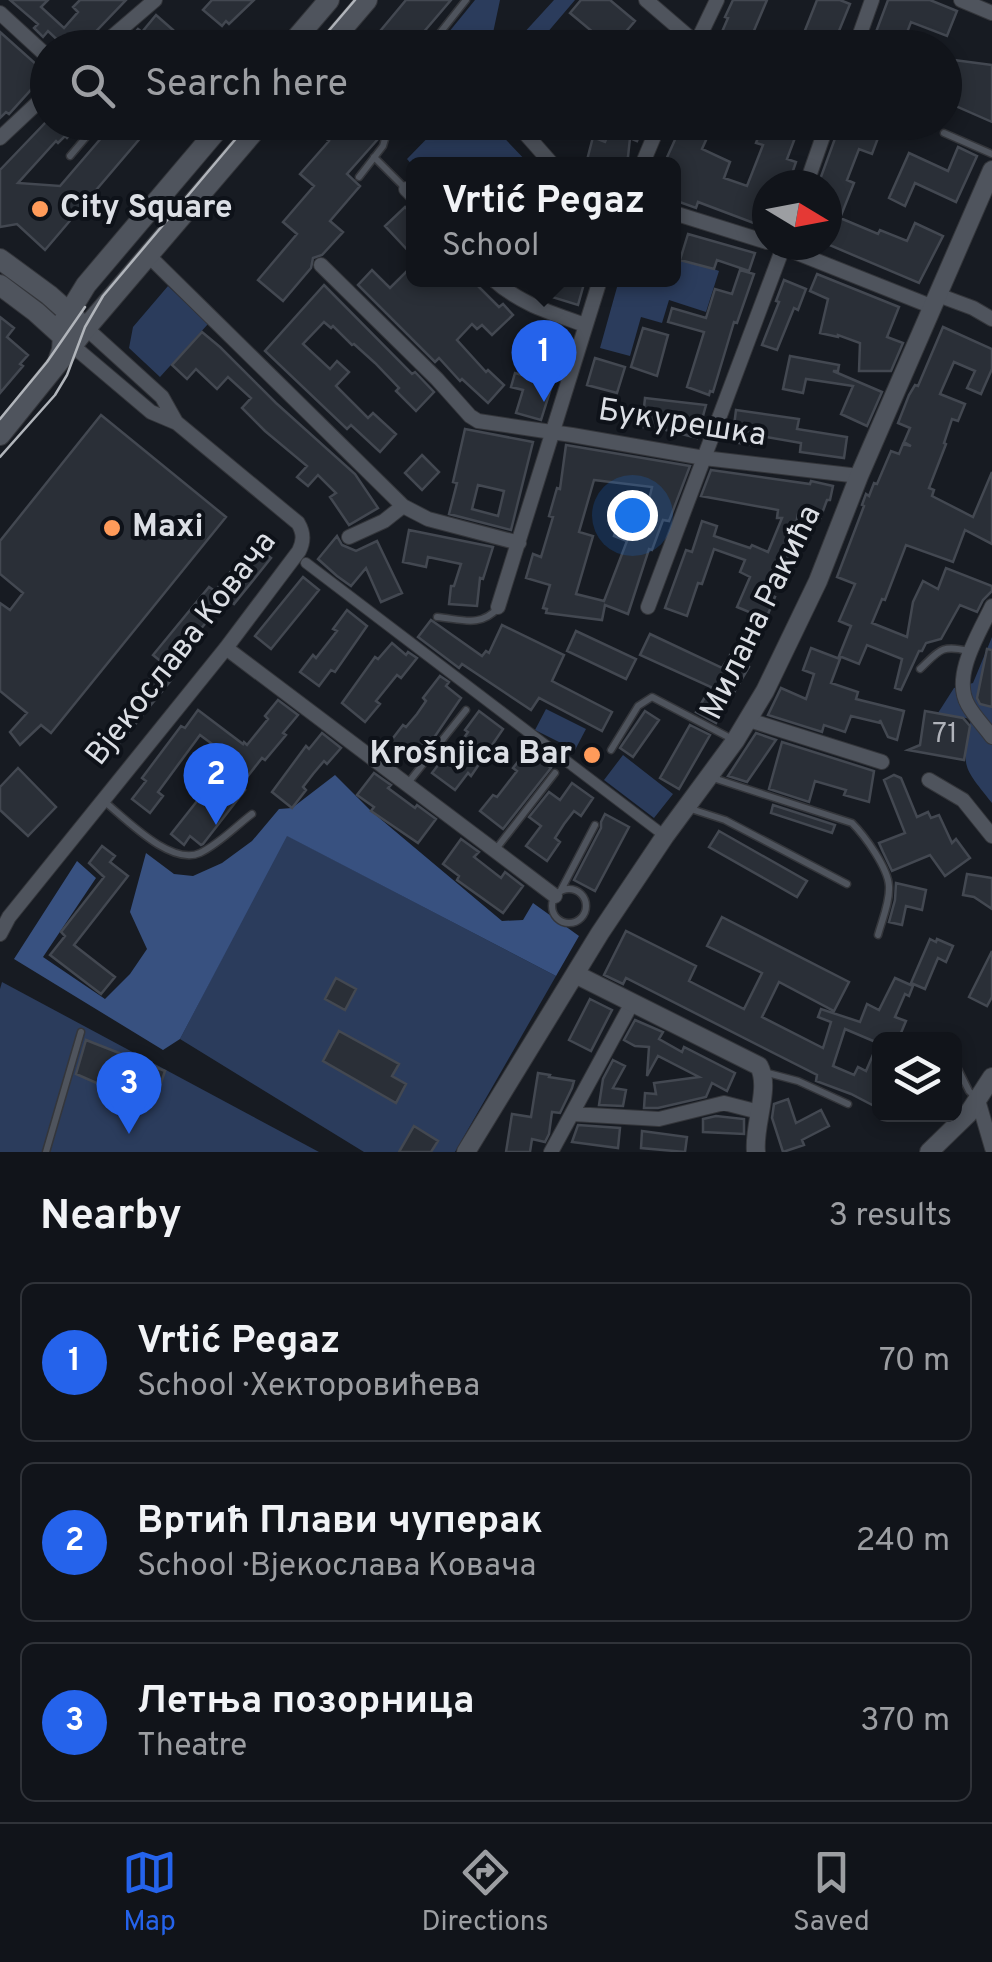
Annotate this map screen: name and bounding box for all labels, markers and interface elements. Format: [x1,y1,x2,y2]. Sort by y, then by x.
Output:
search box [30,30,962,140]
icon: search [65,58,120,113]
text: Search here [145,61,348,110]
popup [406,157,681,287]
north arrow [752,170,842,260]
text: Vrtić Pegaz [442,178,645,227]
place label: City Square [60,189,233,229]
marker: City Square [29,198,51,220]
text: School [442,227,539,267]
pin: 1 [512,320,576,402]
street label: Букурешка [595,391,769,457]
your location [607,490,658,541]
street label: Милана Ракића [693,499,831,727]
place label: Maxi [132,508,204,548]
marker: Maxi [101,517,123,539]
street label: Вјекослава Ковача [78,524,286,774]
house number: 71 [932,717,958,753]
place label: Krošnjica Bar [370,735,572,775]
pin: 2 [184,742,248,825]
marker: Krošnjica Bar [581,744,603,766]
map controls [872,1032,962,1122]
button: layers [872,1032,962,1122]
pin: 3 [96,1052,162,1134]
text: Nearby [40,1191,182,1244]
text: 3 results [829,1197,952,1237]
text: Vrtić Pegaz [137,1318,340,1367]
text: 1 [68,1342,81,1382]
text: 70 m [879,1342,950,1382]
text: School · Хекторовићева [137,1367,480,1407]
text: Вртић Плави чуперак [137,1498,543,1547]
text: 2 [65,1522,84,1562]
text: 240 m [856,1522,950,1562]
text: School · Вјекослава Ковача [137,1547,536,1587]
text: Летња позорница [137,1678,474,1727]
text: 3 [65,1702,84,1742]
text: 370 m [860,1702,950,1742]
text: Theatre [137,1727,247,1767]
tab: Map [122,1845,177,1941]
tab: Directions [421,1845,549,1941]
tab: Saved [793,1845,870,1941]

